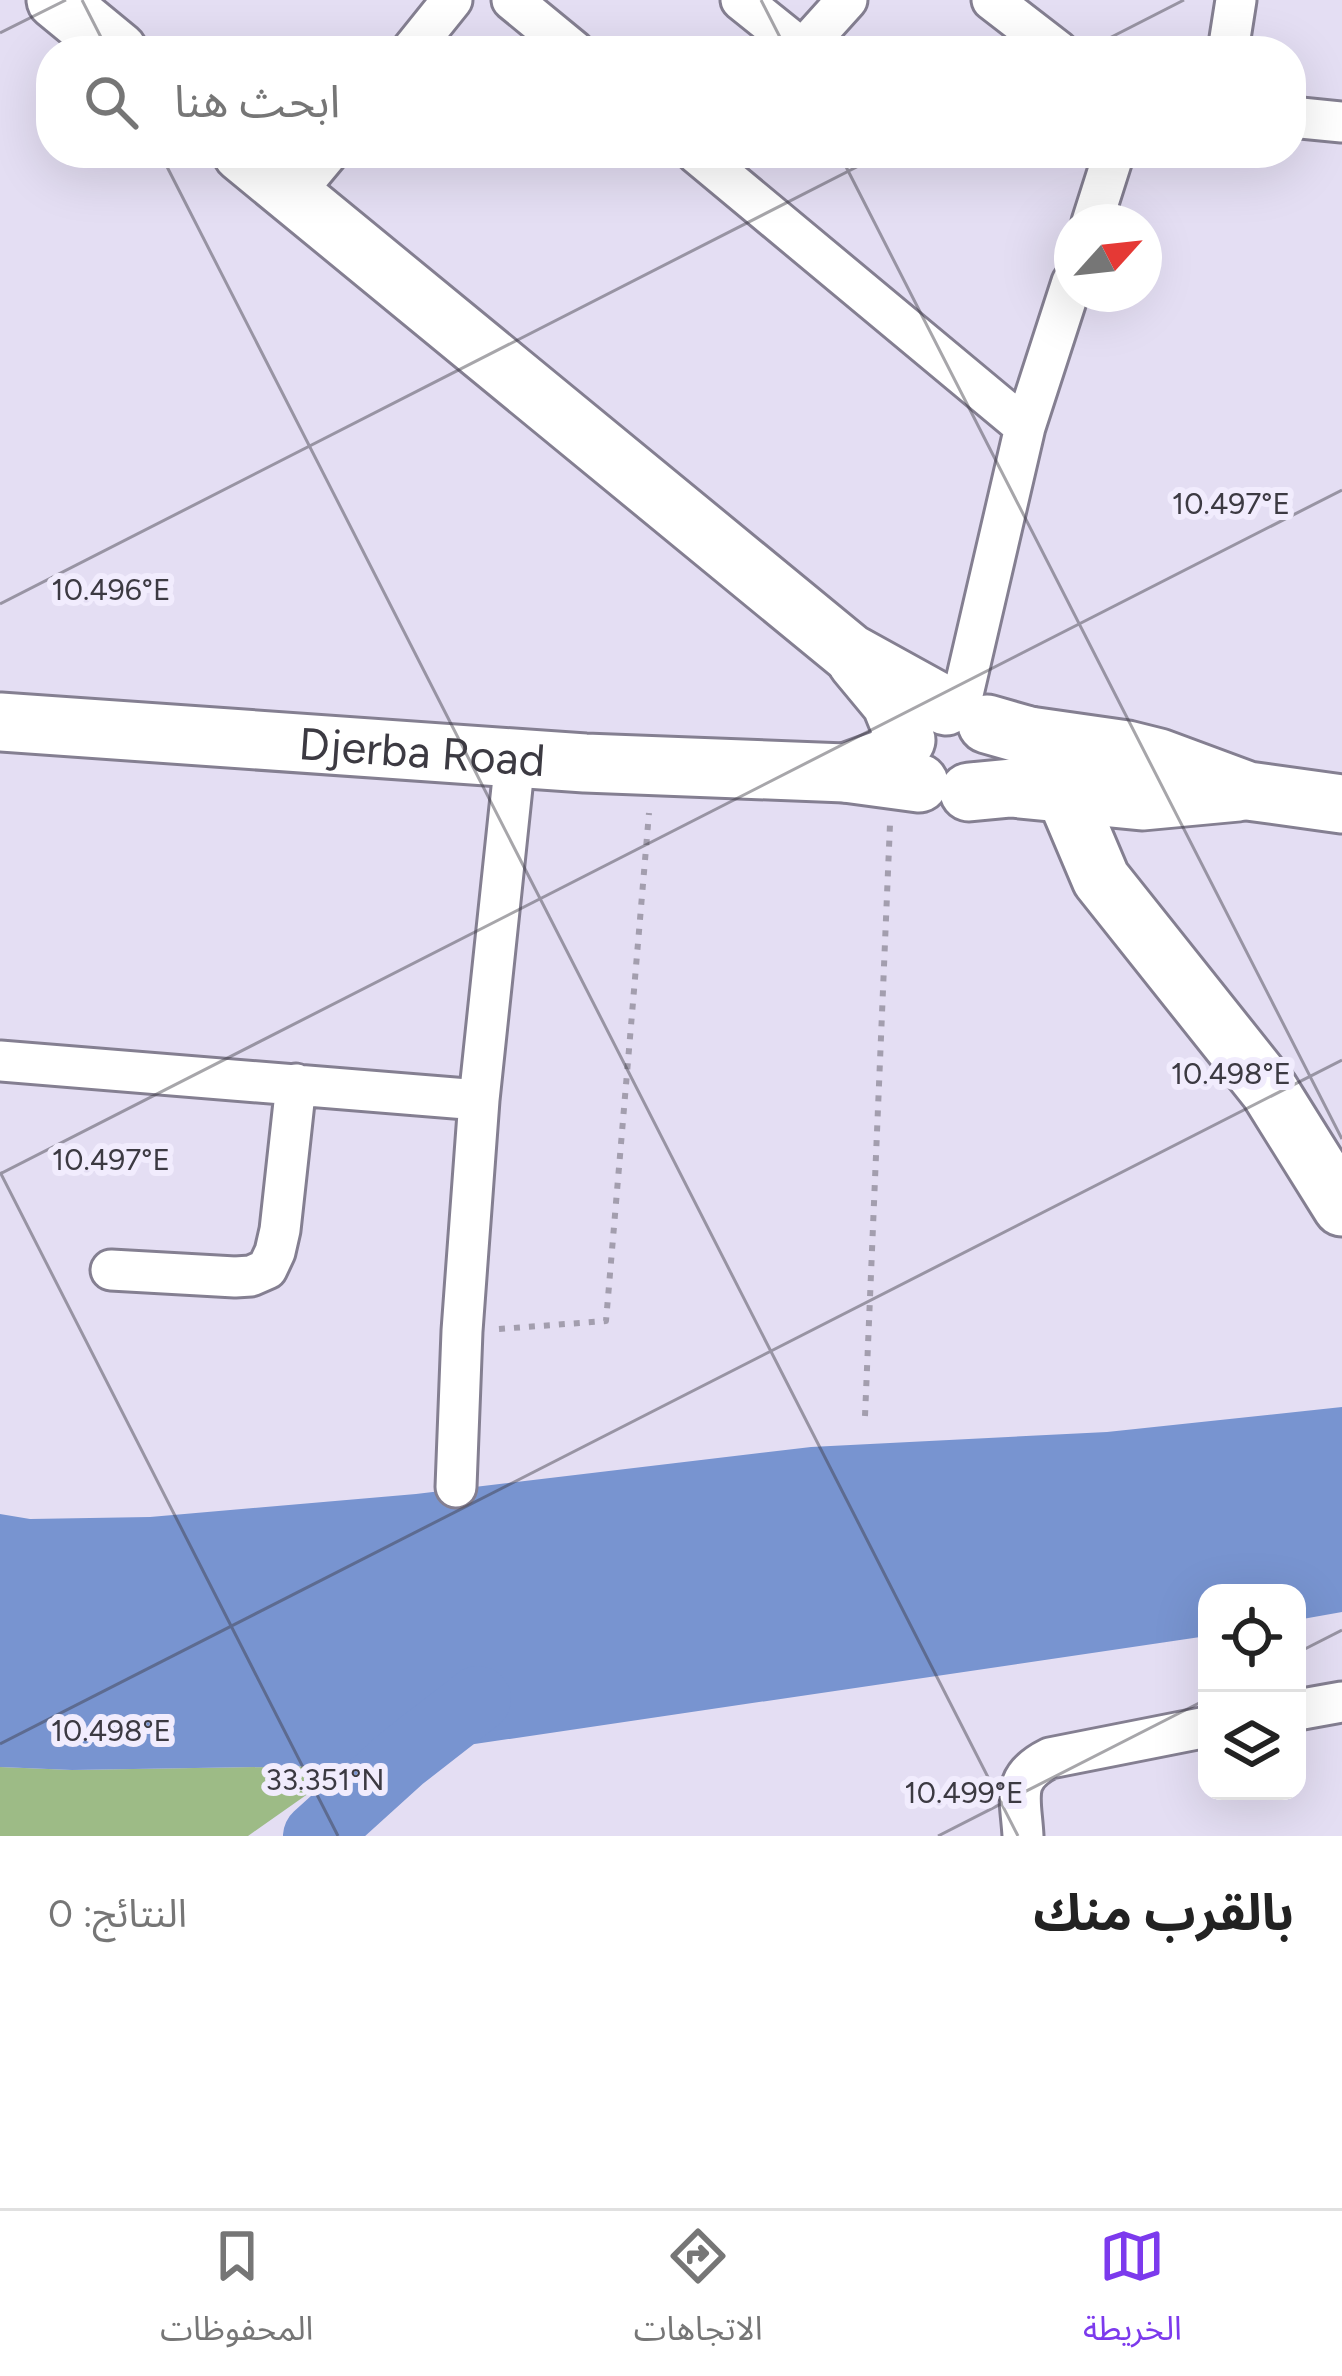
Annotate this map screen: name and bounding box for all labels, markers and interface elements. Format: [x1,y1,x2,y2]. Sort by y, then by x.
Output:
search box [36,36,1306,168]
icon: search [78,69,144,135]
text: ابحث هنا [174,74,340,128]
north arrow [1054,204,1162,312]
text: 10.497°E [1172,485,1290,522]
text: 10.496°E [51,571,171,608]
street label: Djerba Road [297,716,547,787]
text: 10.498°E [1171,1055,1291,1092]
text: 10.497°E [52,1141,170,1178]
map controls [1198,1584,1306,1800]
button: locate [1198,1584,1306,1692]
button: layers [1198,1692,1306,1800]
text: 10.498°E [51,1712,171,1749]
text: 33.351°N [265,1761,385,1798]
text: 10.499°E [904,1774,1024,1811]
text: بالقرب منك [1033,1882,1294,1943]
text: النتائج: 0 [48,1890,187,1937]
tab: المحفوظات [160,2223,313,2364]
tab: الاتجاهات [634,2223,763,2364]
tab: الخريطة [1083,2223,1182,2364]

